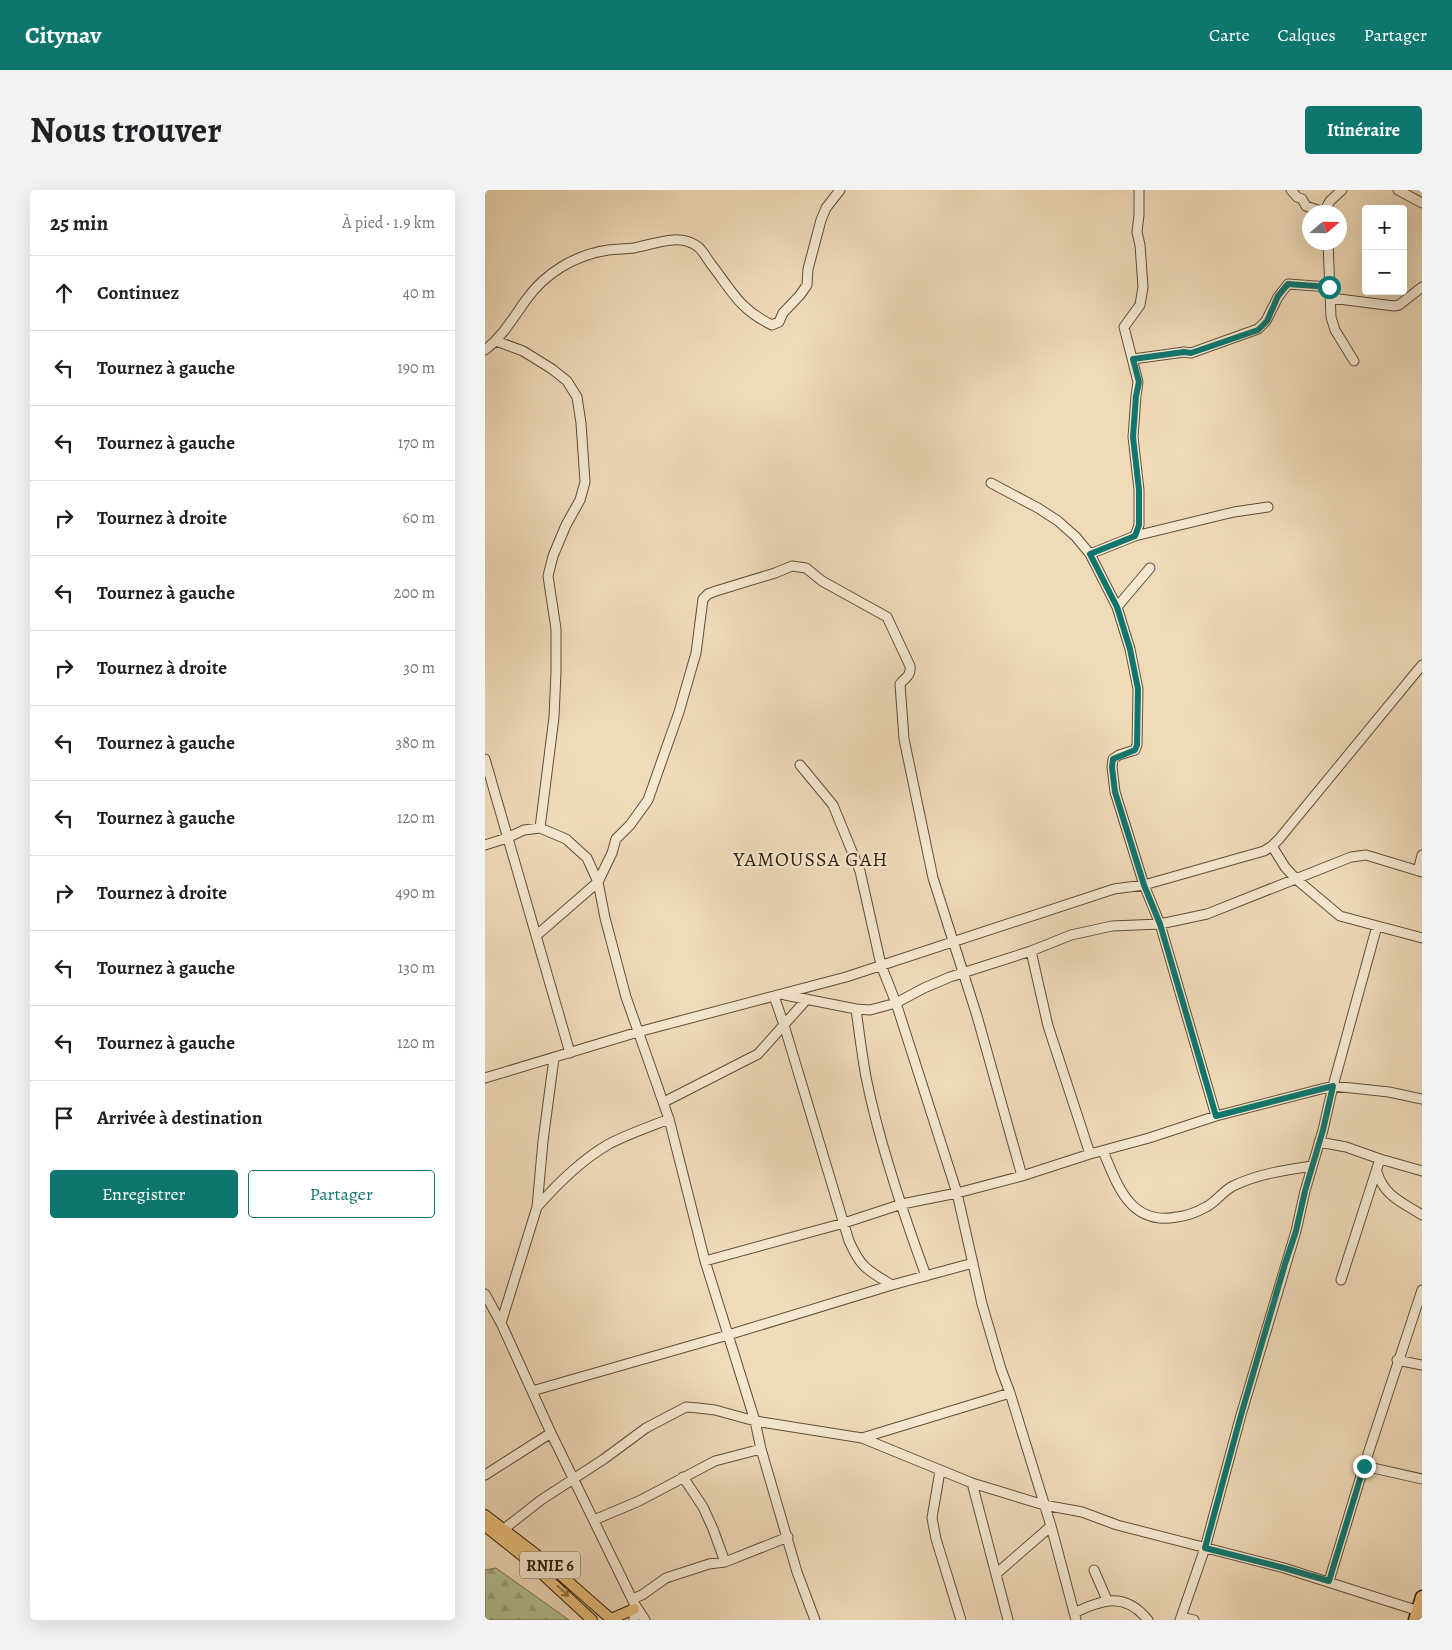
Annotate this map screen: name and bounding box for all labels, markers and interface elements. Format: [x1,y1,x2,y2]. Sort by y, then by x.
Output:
text: Citynav [25,19,101,51]
text: Carte [1209,23,1249,47]
text: Calques [1277,23,1336,47]
text: Partager [1364,23,1427,47]
text: Nous trouver [30,106,222,154]
button: Itinéraire [1305,106,1422,154]
north arrow [1302,205,1347,250]
map controls [1362,205,1407,295]
button: + [1362,205,1407,250]
text: 25 min [50,209,108,237]
text: À pied · 1.9 km [342,212,435,234]
button: − [1362,250,1407,295]
route start [1318,276,1341,299]
icon: ahead [50,279,78,307]
text: Continuez [97,280,179,306]
text: 40 m [403,282,435,304]
icon: left [50,354,78,382]
text: Tournez à gauche [97,355,235,381]
text: 190 m [397,357,435,379]
icon: left [50,429,78,457]
text: Tournez à gauche [97,430,235,456]
text: 170 m [398,432,435,454]
icon: right [50,504,78,532]
text: Tournez à droite [97,505,227,531]
text: 60 m [403,507,435,529]
icon: left [50,579,78,607]
text: Tournez à gauche [97,580,235,606]
text: 200 m [394,582,435,604]
icon: right [50,654,78,682]
text: Tournez à droite [97,655,227,681]
text: 30 m [403,657,435,679]
icon: left [50,729,78,757]
text: Tournez à gauche [97,730,235,756]
text: 380 m [396,732,435,754]
icon: left [50,804,78,832]
text: Tournez à gauche [97,805,235,831]
text: 120 m [397,807,435,829]
district label: YAMOUSSA GAH [733,846,888,873]
icon: right [50,879,78,907]
text: Tournez à droite [97,880,227,906]
text: 490 m [395,882,435,904]
icon: left [50,954,78,982]
text: Tournez à gauche [97,955,235,981]
text: 130 m [398,957,435,979]
icon: left [50,1029,78,1057]
text: Tournez à gauche [97,1030,235,1056]
text: 120 m [397,1032,435,1054]
icon: arrive [50,1104,78,1132]
text: Arrivée à destination [97,1105,262,1131]
button: Enregistrer [50,1170,238,1218]
button: Partager [248,1170,435,1218]
route end [1353,1455,1376,1478]
road number: RNIE 6 [520,1552,580,1578]
one-way arrow [556,1585,569,1597]

